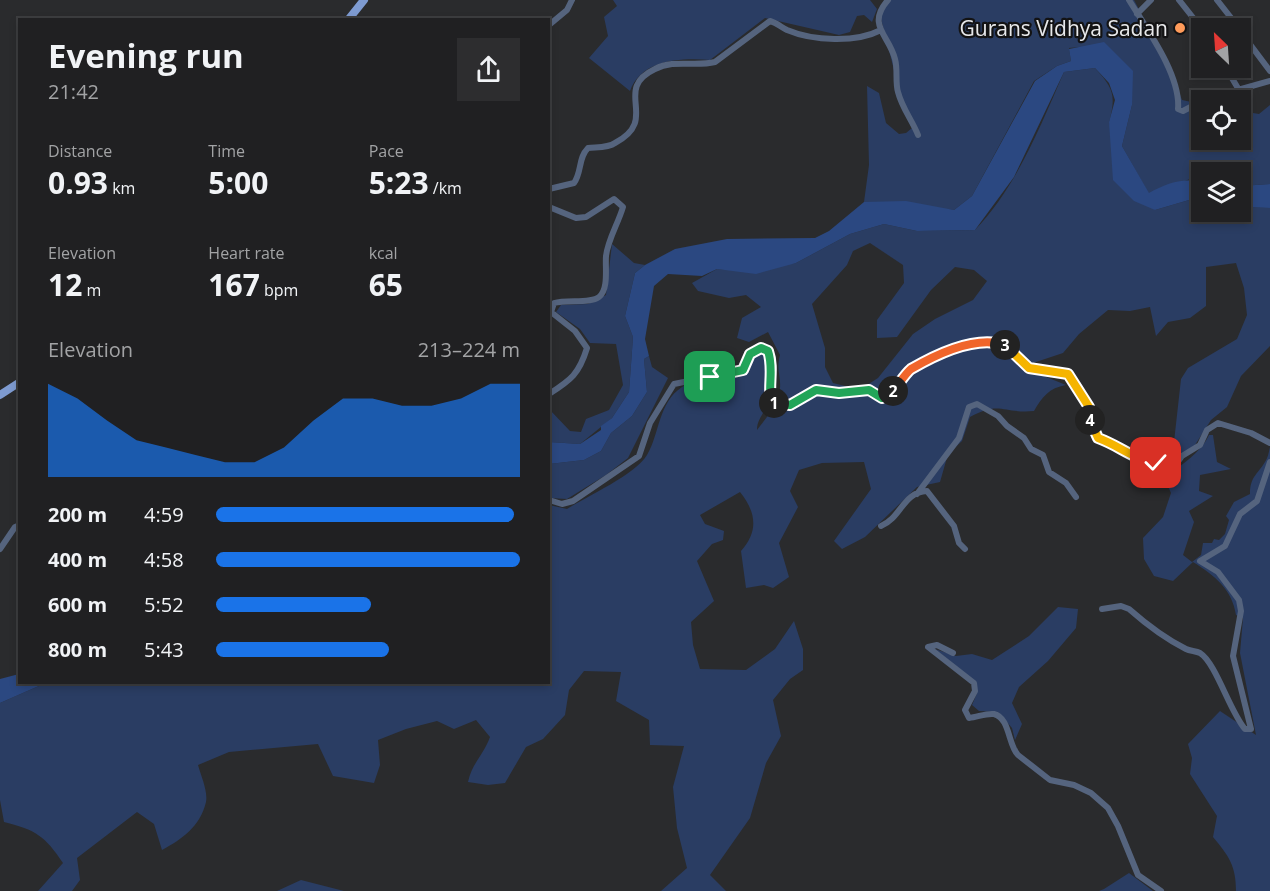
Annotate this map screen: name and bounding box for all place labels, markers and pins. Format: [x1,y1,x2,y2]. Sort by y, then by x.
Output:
place label: Gurans Vidhya Sadan [959,14,1168,42]
marker: Gurans Vidhya Sadan [1173,21,1187,35]
pin: 3 [990,330,1020,360]
pin [684,351,735,402]
pin: 2 [878,376,908,406]
pin: 1 [759,388,789,418]
pin: 4 [1075,405,1105,435]
pin [1130,437,1181,488]

